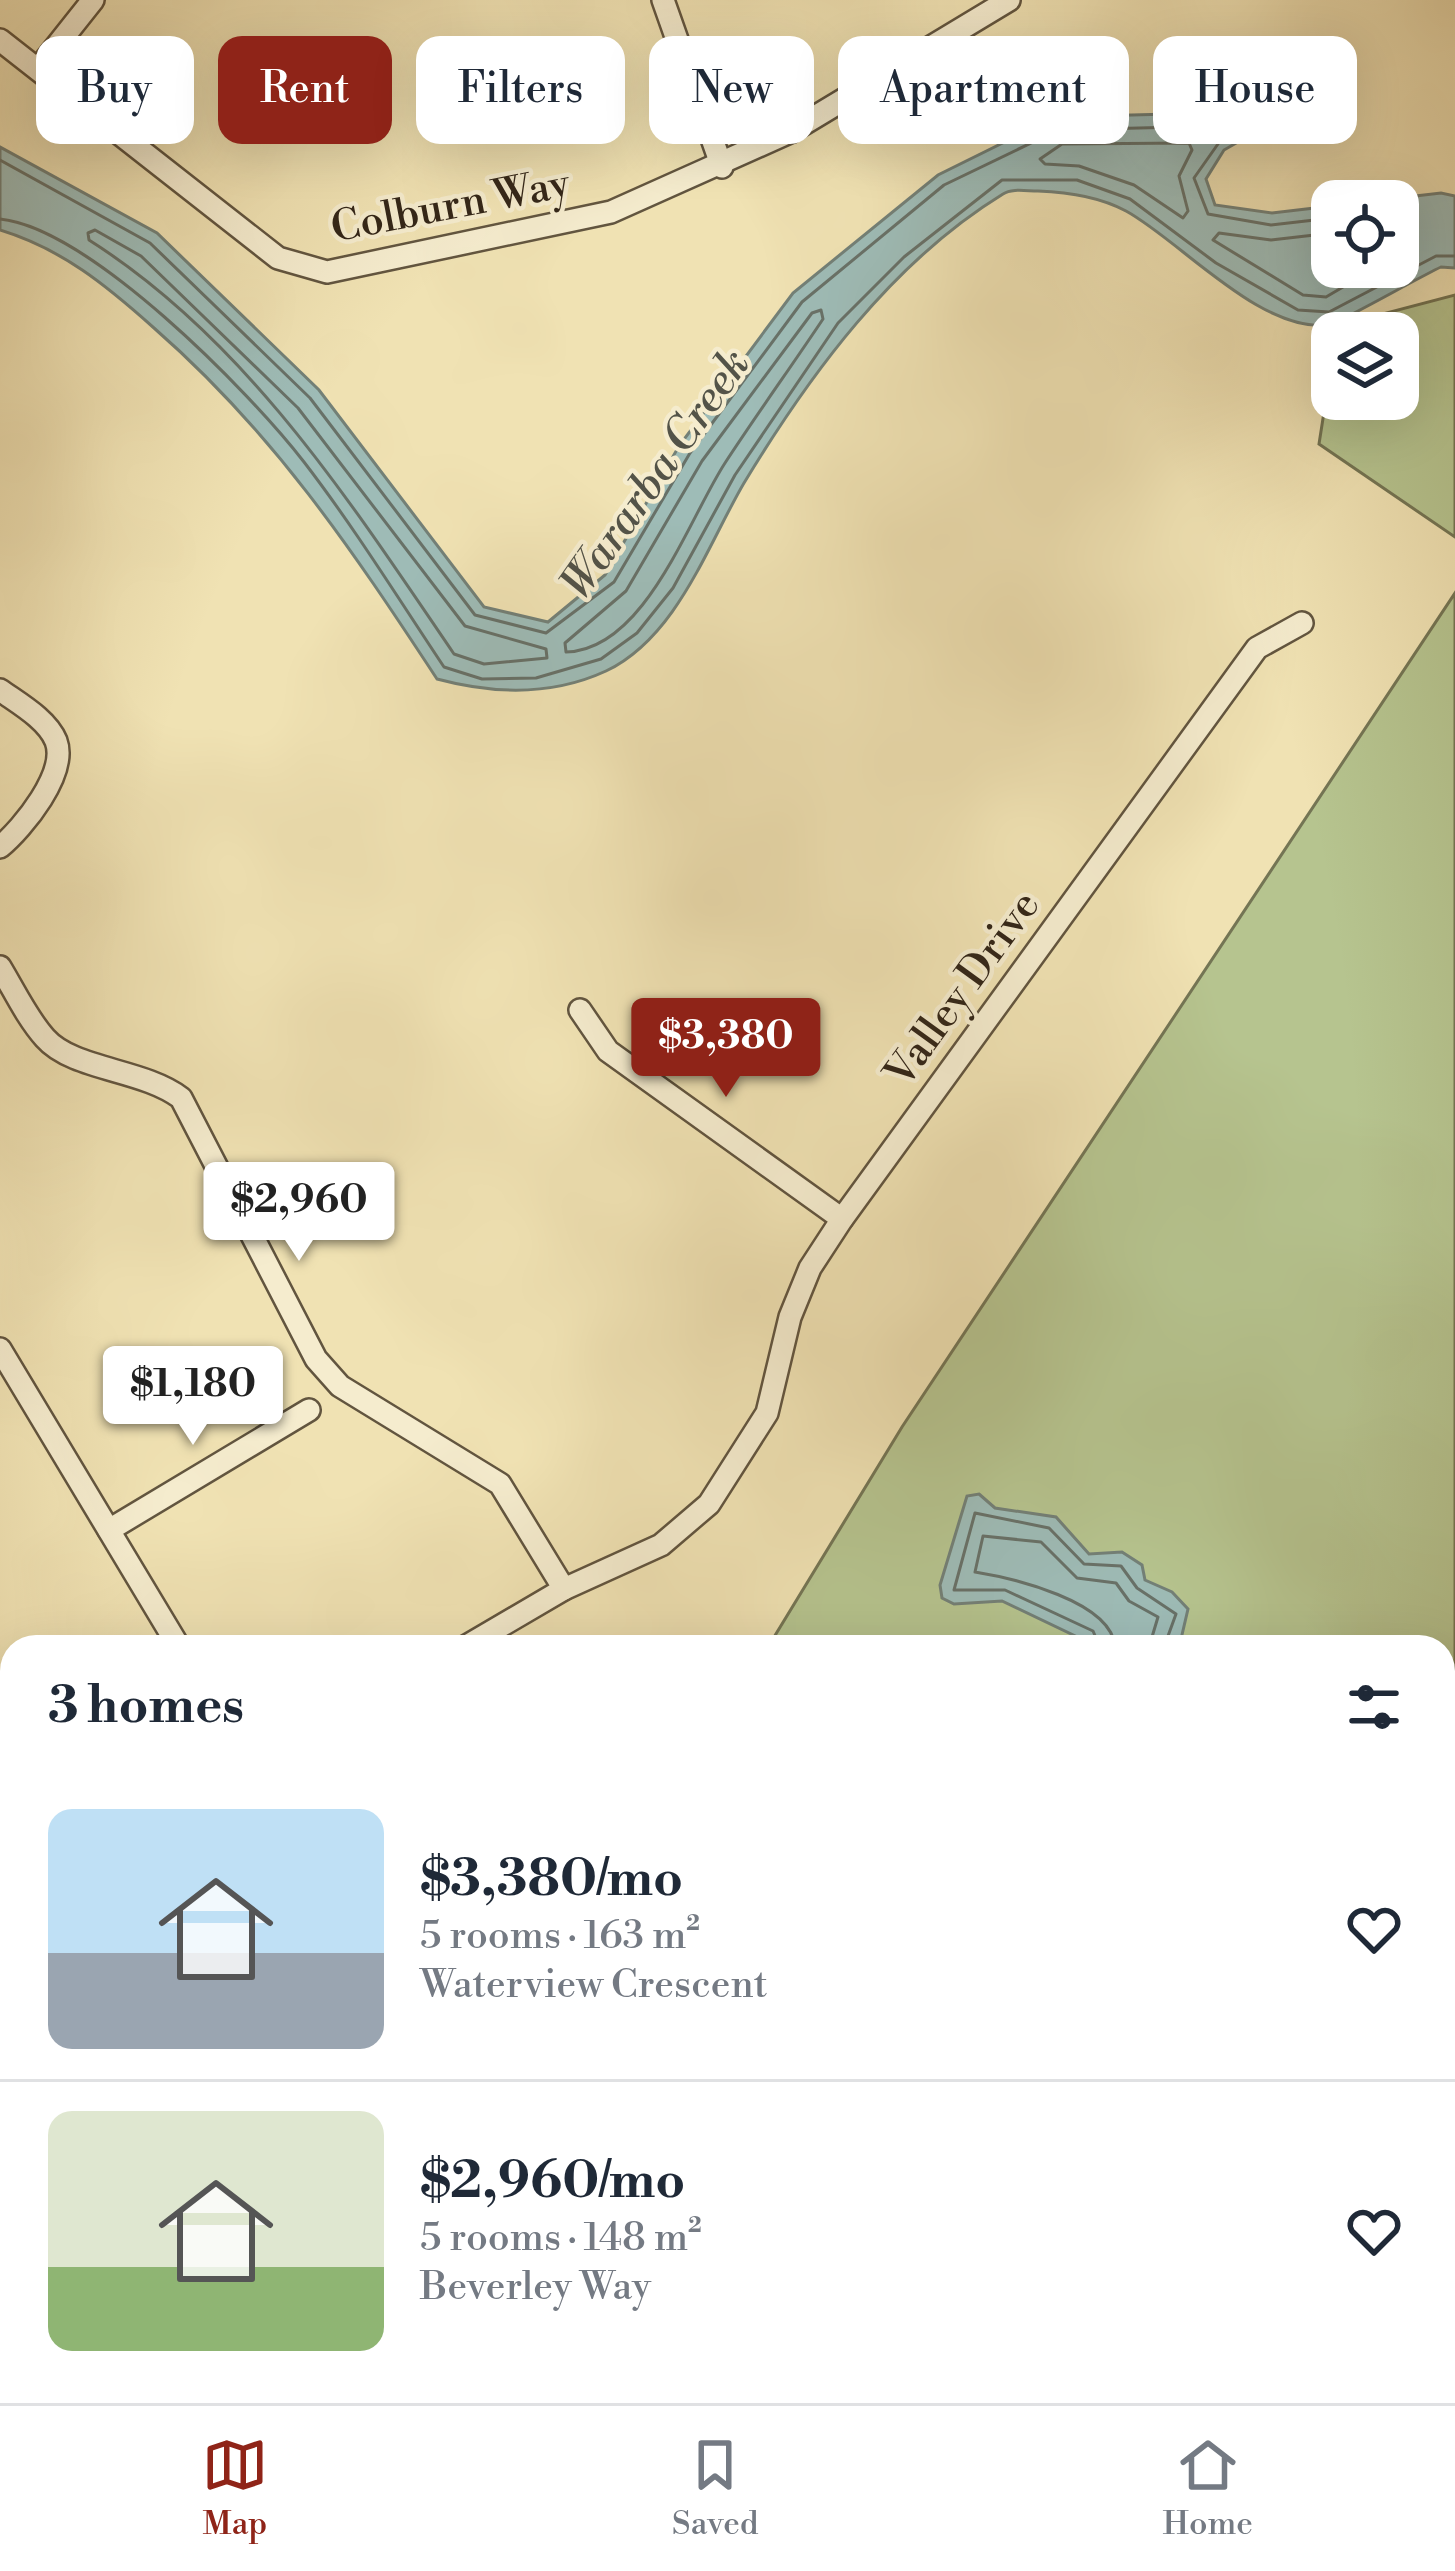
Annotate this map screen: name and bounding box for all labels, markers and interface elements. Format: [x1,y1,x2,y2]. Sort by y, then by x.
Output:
chip: Buy [36,36,194,144]
chip: Rent [218,36,392,144]
chip: Filters [416,36,625,144]
chip: New [649,36,814,144]
chip: Apartment [838,36,1129,144]
chip: House [1153,36,1357,144]
street label: Colburn Way [327,157,575,257]
map controls [1311,180,1419,420]
button: locate [1311,180,1419,288]
button: layers [1311,312,1419,420]
water label: Wararba Creek [549,338,763,611]
street label: Valley Drive [874,881,1053,1099]
pin: $3,380 [628,998,824,1100]
text: $3,380 [658,1012,794,1061]
pin: $2,960 [201,1162,397,1264]
text: $2,960 [230,1176,368,1225]
pin: $1,180 [95,1346,291,1448]
text: $1,180 [130,1360,256,1409]
icon: filters [1341,1674,1407,1740]
text: 3 homes [48,1675,244,1739]
text: $3,380/mo [420,1848,683,1912]
icon: home [144,1857,288,2001]
icon: heart [1341,1896,1407,1962]
text: 5 rooms · 163 m² [420,1912,700,1961]
text: Waterview Crescent [420,1961,768,2010]
text: $2,960/mo [420,2150,685,2214]
icon: home [144,2159,288,2303]
icon: heart [1341,2198,1407,2264]
text: 5 rooms · 148 m² [420,2214,702,2263]
text: Beverley Way [420,2263,651,2312]
tab: Map [202,2432,268,2545]
tab: Saved [672,2432,759,2545]
tab: Home [1162,2432,1253,2545]

